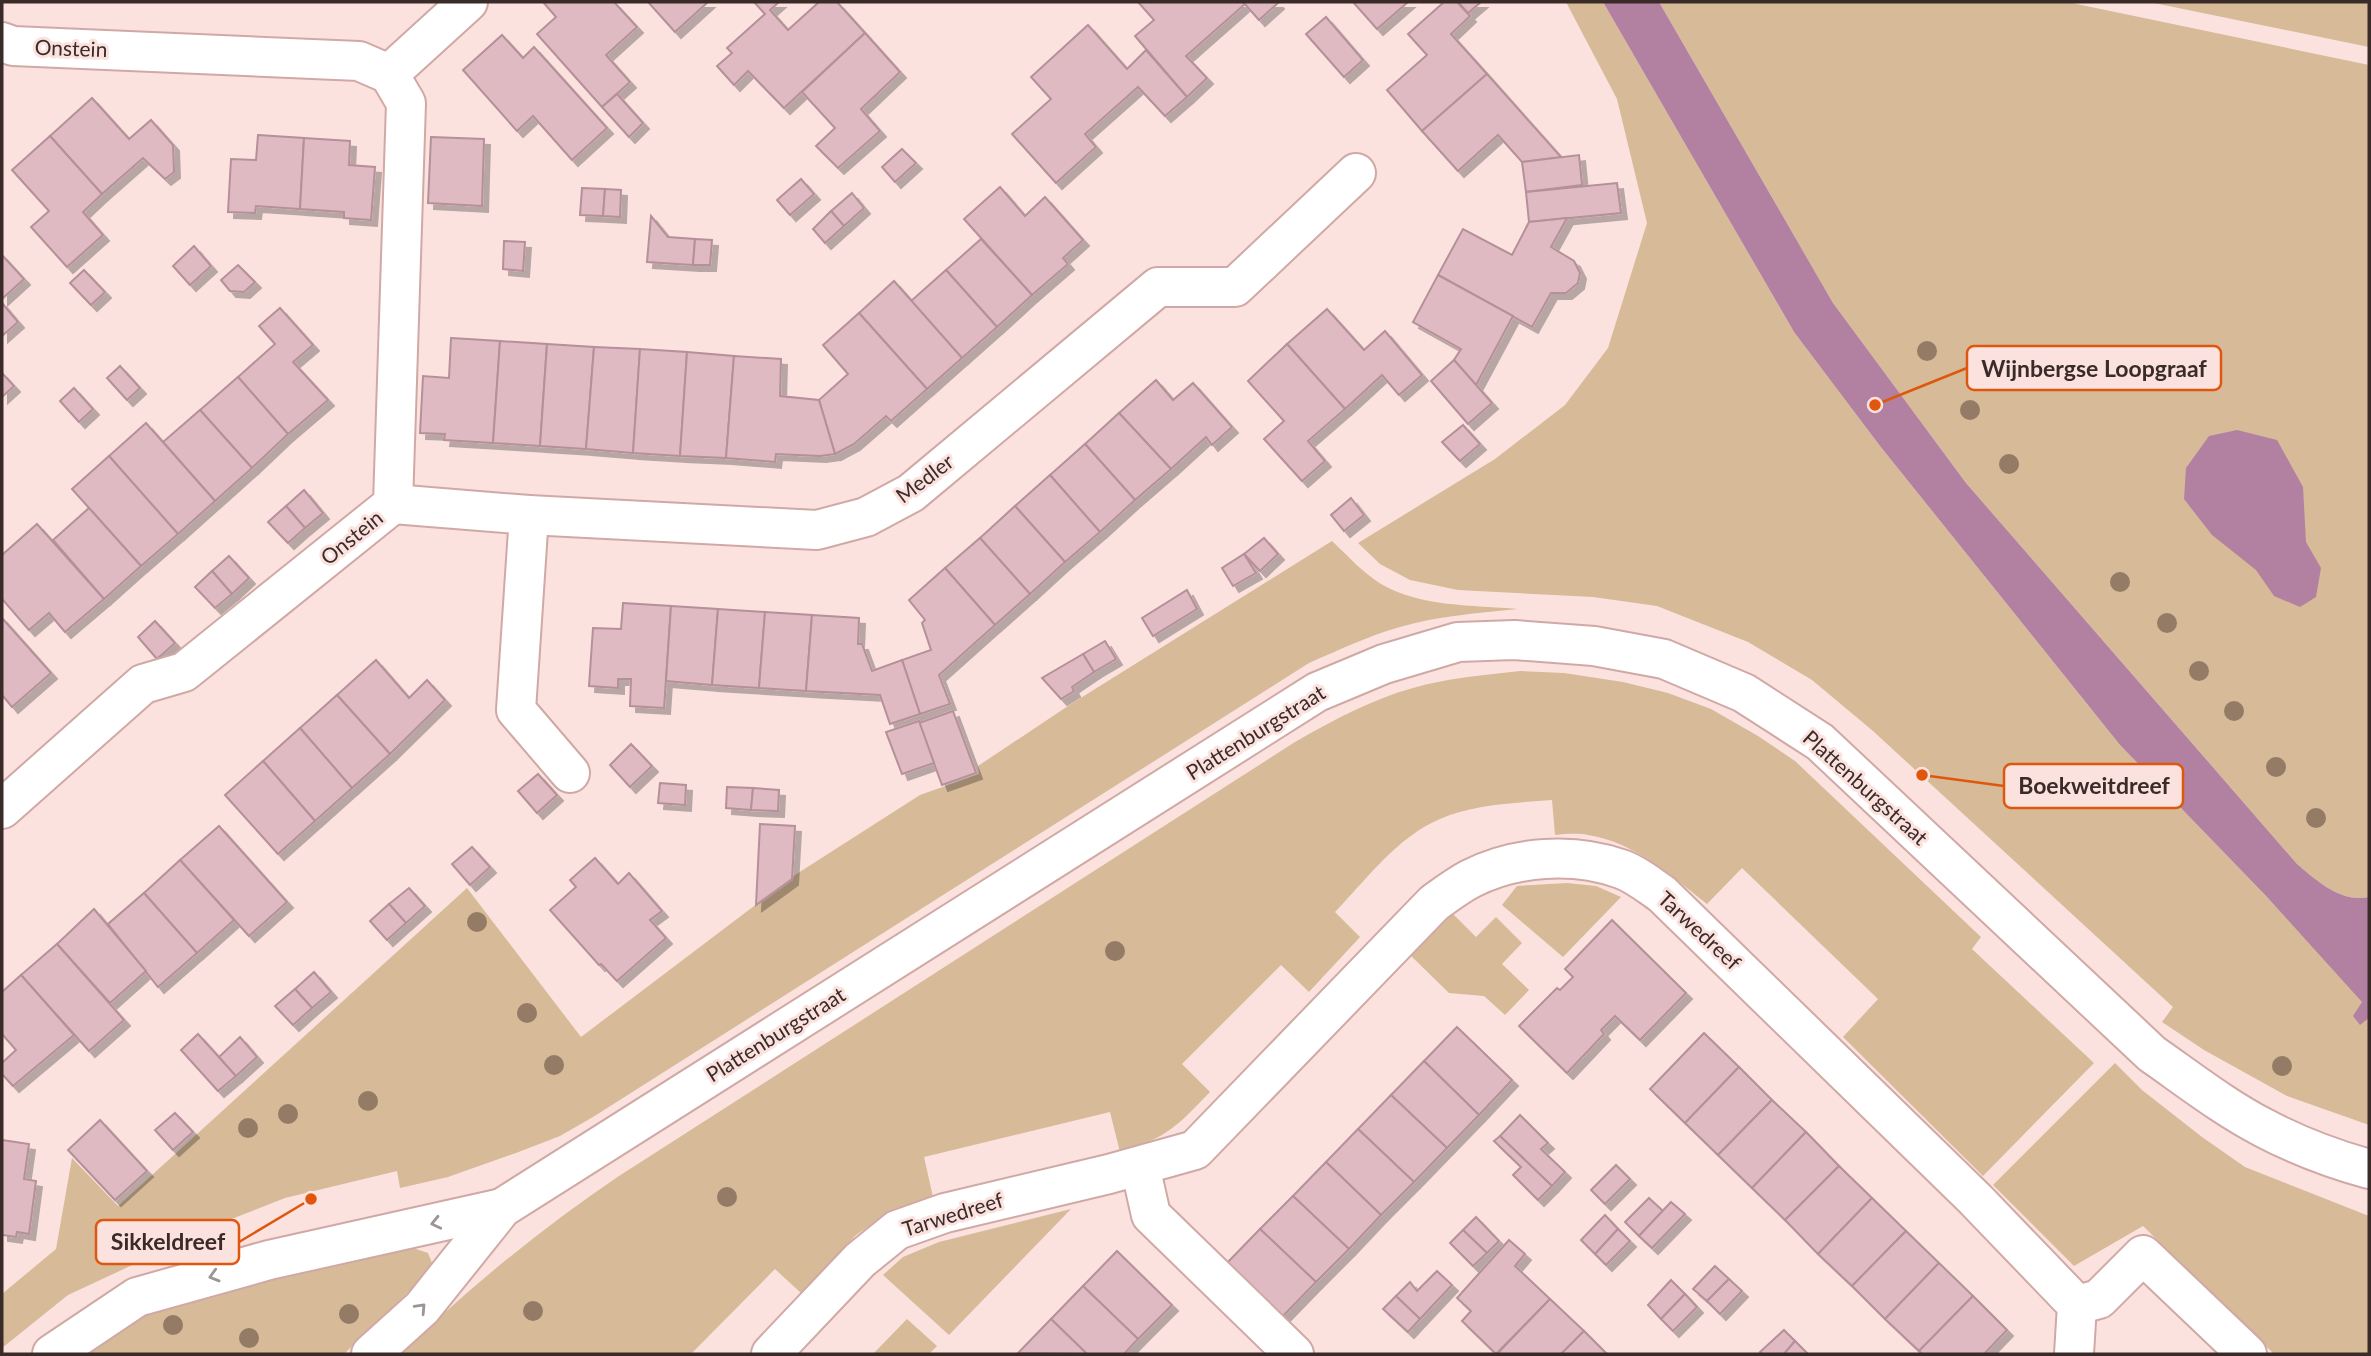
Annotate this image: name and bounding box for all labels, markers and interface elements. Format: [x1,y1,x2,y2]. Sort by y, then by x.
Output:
street label: Onstein [34,34,108,61]
callout: Wijnbergse Loopgraaf [1967,346,2221,390]
text: Wijnbergse Loopgraaf [1981,354,2207,382]
street label: Medler [890,448,958,508]
street label: Onstein [315,504,387,569]
street label: Plattenburgstraat [1181,679,1330,784]
street label: Plattenburgstraat [1799,724,1934,850]
callout: Boekweitdreef [2004,764,2183,808]
text: Boekweitdreef [2018,771,2171,799]
street label: Tarwedreef [1653,885,1747,975]
street label: Plattenburgstraat [701,981,850,1086]
street label: Tarwedreef [899,1186,1007,1241]
one-way arrow [430,1215,442,1229]
callout: Sikkeldreef [96,1220,239,1264]
text: Sikkeldreef [111,1227,226,1255]
one-way arrow [209,1267,221,1282]
one-way arrow [413,1303,425,1316]

